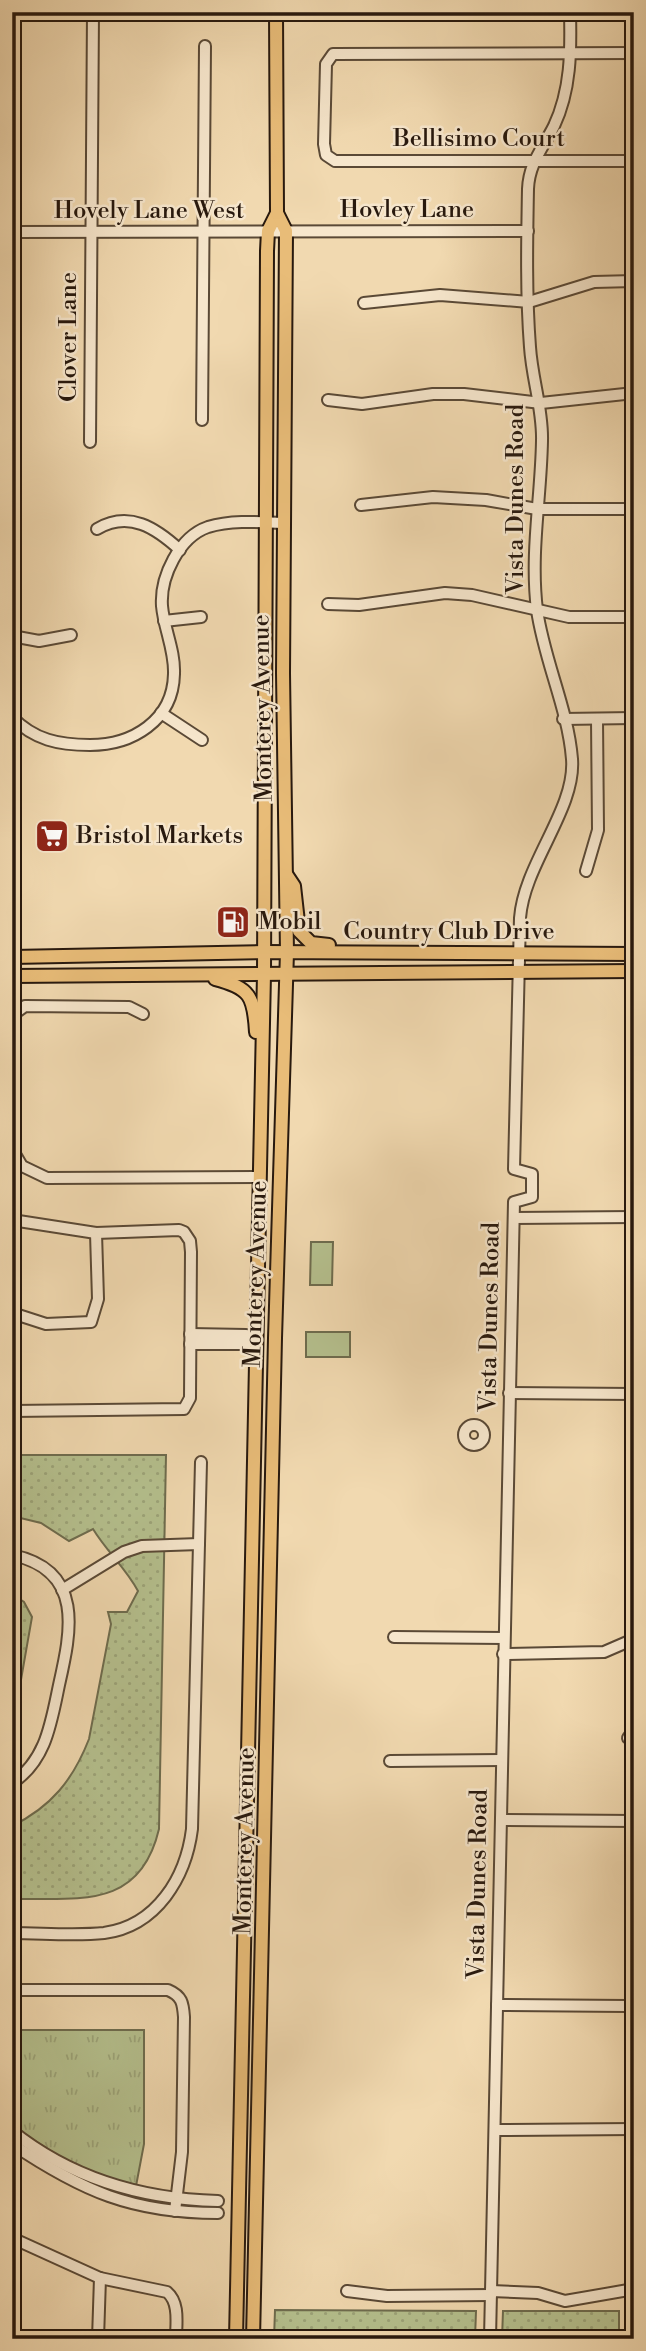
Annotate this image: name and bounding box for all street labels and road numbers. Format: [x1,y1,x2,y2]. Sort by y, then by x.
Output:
street label: Bellisimo Court [392,124,566,154]
street label: Hovley Lane [340,195,474,225]
street label: Hovely Lane West [54,196,245,226]
street label: Clover Lane [54,272,84,402]
street label: Vista Dunes Road [501,404,531,595]
street label: Monterey Avenue [246,614,280,802]
street label: Country Club Drive [343,917,555,947]
street label: Monterey Avenue [238,1180,274,1368]
street label: Vista Dunes Road [473,1221,507,1413]
street label: Monterey Avenue [228,1747,262,1935]
street label: Vista Dunes Road [461,1788,495,1980]

